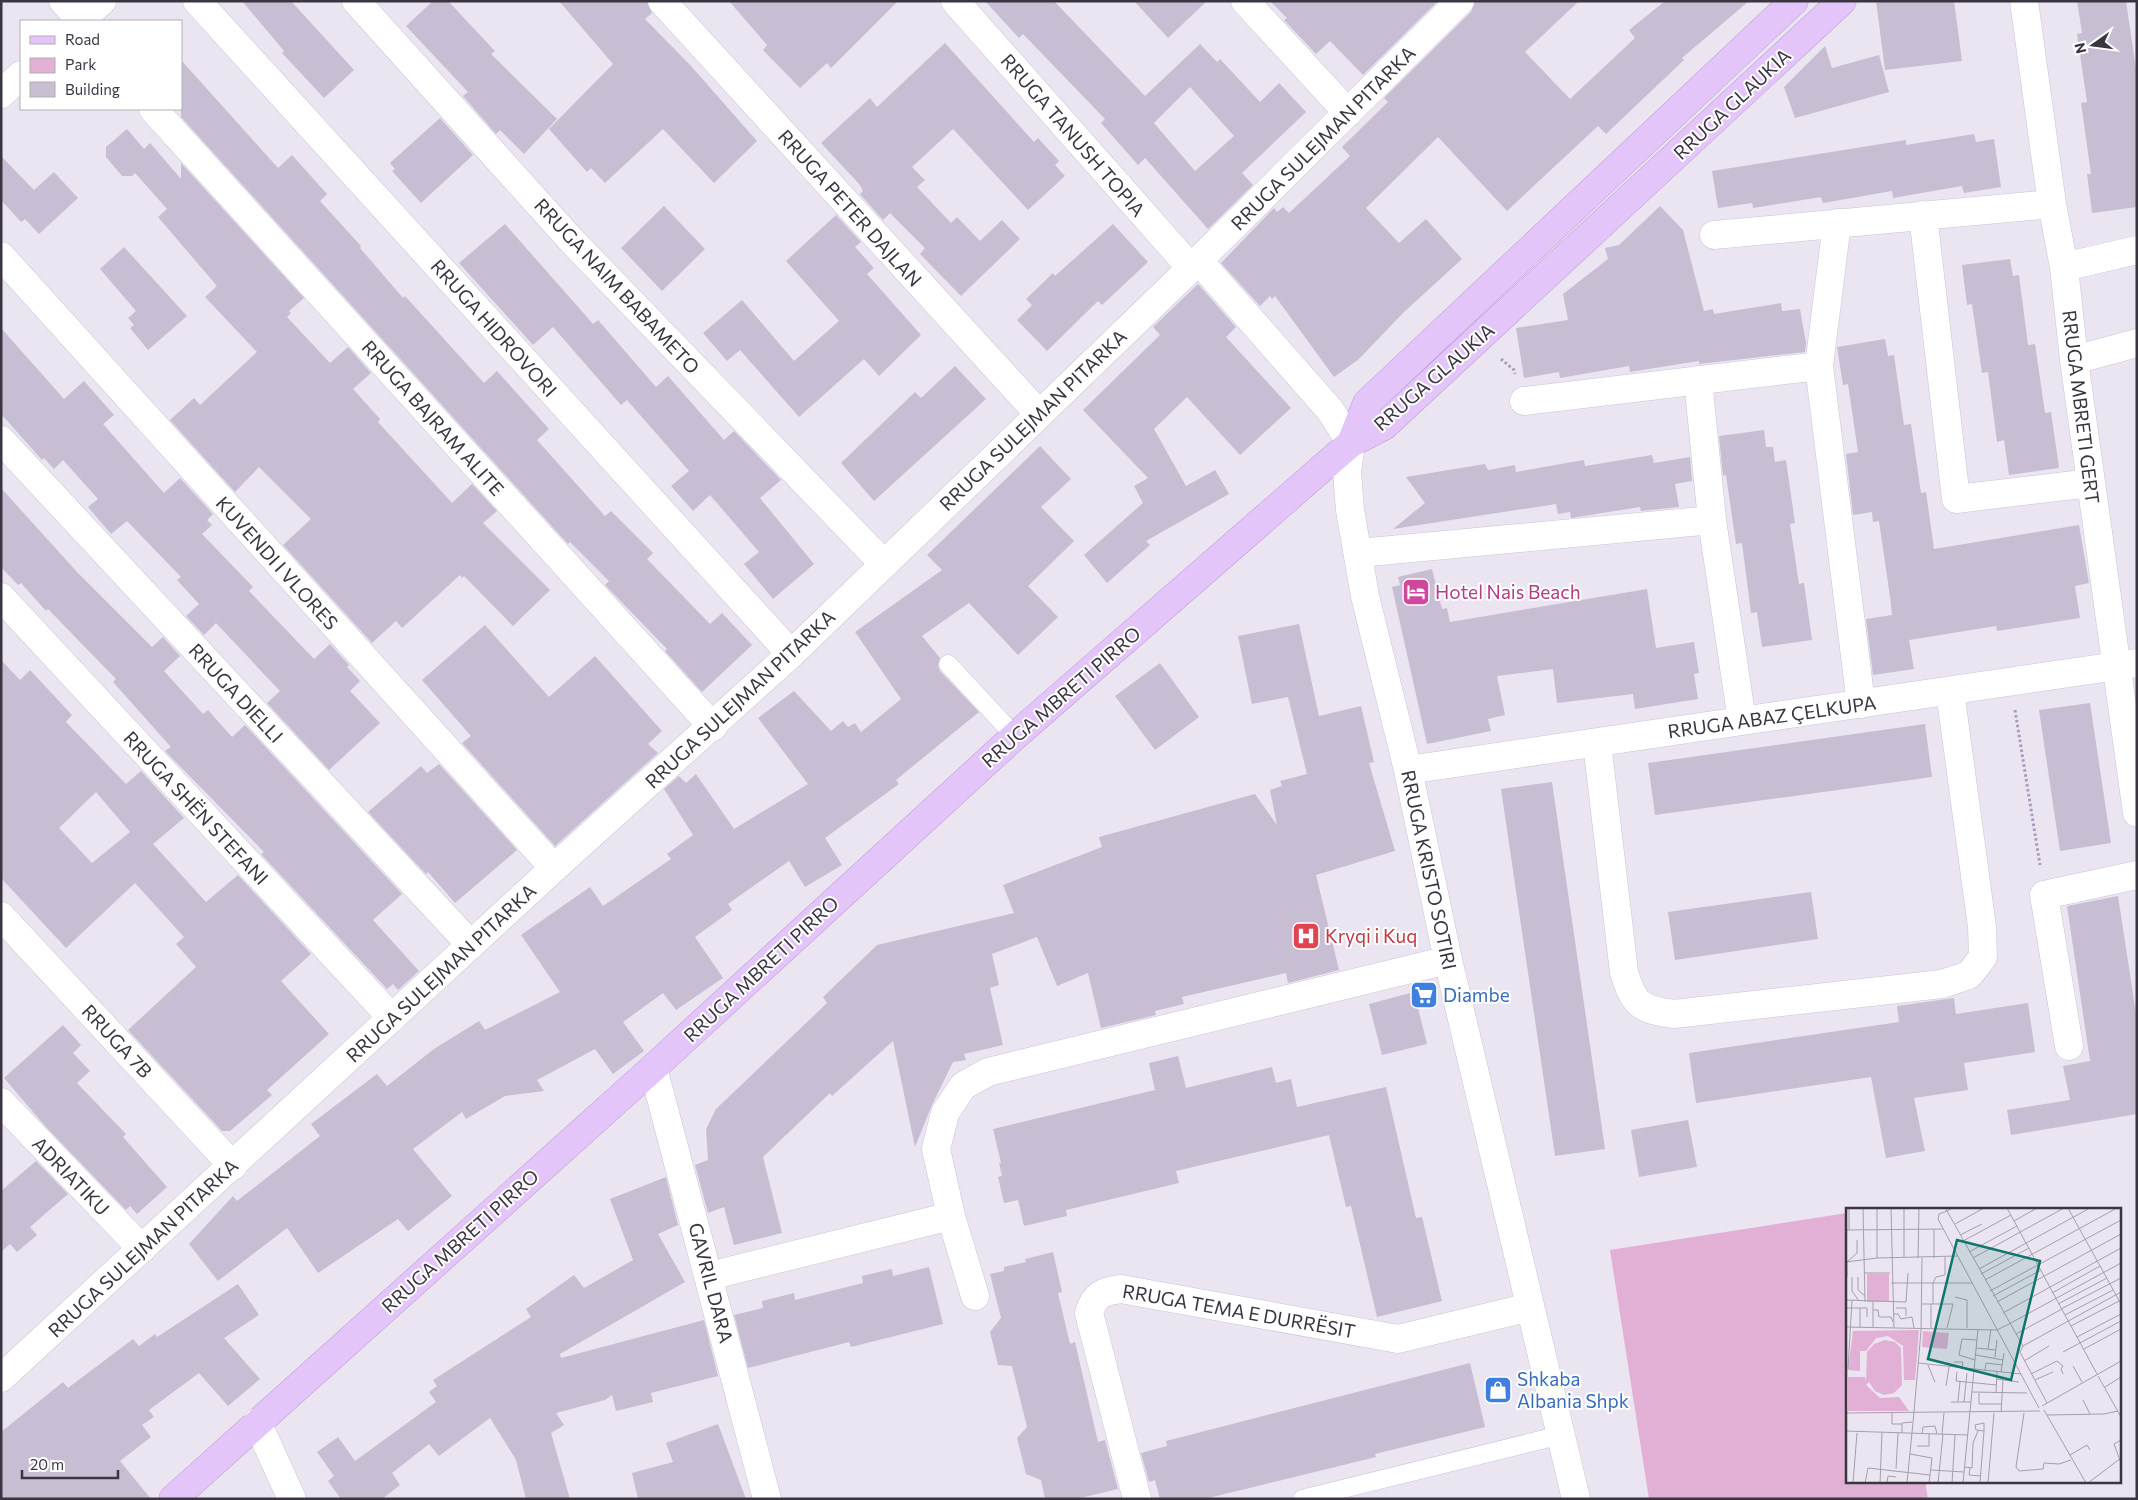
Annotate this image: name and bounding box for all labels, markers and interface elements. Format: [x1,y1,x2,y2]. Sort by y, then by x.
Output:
legend [20,20,182,110]
north arrow [2068,20,2118,70]
text: Road [65,30,100,48]
street label: RRUGA SULEJMAN PITARKA [1226,41,1420,235]
text: N [2070,41,2089,55]
street label: RRUGA GLAUKIA [1668,43,1795,164]
street label: RRUGA TANUSH TOPIA [996,49,1150,221]
text: Park [65,55,96,73]
text: Building [65,80,120,98]
street label: RRUGA PETER DAJLAN [774,125,927,291]
street label: RRUGA NAIM BABAMETO [530,193,705,378]
street label: RRUGA HIDROVORI [427,254,562,401]
street label: RRUGA MBRETI GERT [2058,309,2105,505]
street label: RRUGA GLAUKIA [1369,318,1499,435]
street label: RRUGA SULEJMAN PITARKA [934,324,1131,515]
street label: RRUGA BAJRAM ALITE [358,335,509,500]
street label: KUVENDI I VLORES [211,491,343,634]
hotel icon: Hotel Nais Beach [1401,577,1431,607]
place label: Hotel Nais Beach [1435,580,1581,603]
street label: RRUGA SULEJMAN PITARKA [640,605,839,793]
street label: RRUGA MBRETI PIRRO [976,621,1145,772]
street label: RRUGA DIELLI [185,638,288,747]
street label: RRUGA ABAZ ÇELKUPA [1666,690,1878,743]
street label: RRUGA SHËN STEFANI [119,726,273,889]
street label: RRUGA KRISTO SOTIRI [1397,768,1462,972]
street label: RRUGA SULEJMAN PITARKA [341,879,540,1067]
street label: RRUGA MBRETI PIRRO [679,891,843,1046]
hospital icon: Kryqi i Kuq [1291,921,1321,951]
place label: Kryqi i Kuq [1325,924,1417,947]
supermarket icon: Diambe [1409,980,1439,1010]
place label: Diambe [1443,983,1510,1006]
street label: RRUGA 7B [78,999,157,1082]
street label: ADRIATIKU [28,1131,115,1220]
street label: RRUGA SULEJMAN PITARKA [43,1154,242,1342]
street label: RRUGA MBRETI PIRRO [376,1164,543,1317]
inset map [1846,1208,2120,1482]
street label: GAVRIL DARA [684,1220,739,1346]
street label: RRUGA TEMA E DURRËSIT [1121,1279,1357,1342]
place label: Shkaba Albania Shpk [1517,1367,1629,1412]
shop icon: Shkaba Albania Shpk [1483,1375,1513,1405]
scale bar [22,1448,119,1480]
text: 20 m [30,1455,64,1473]

